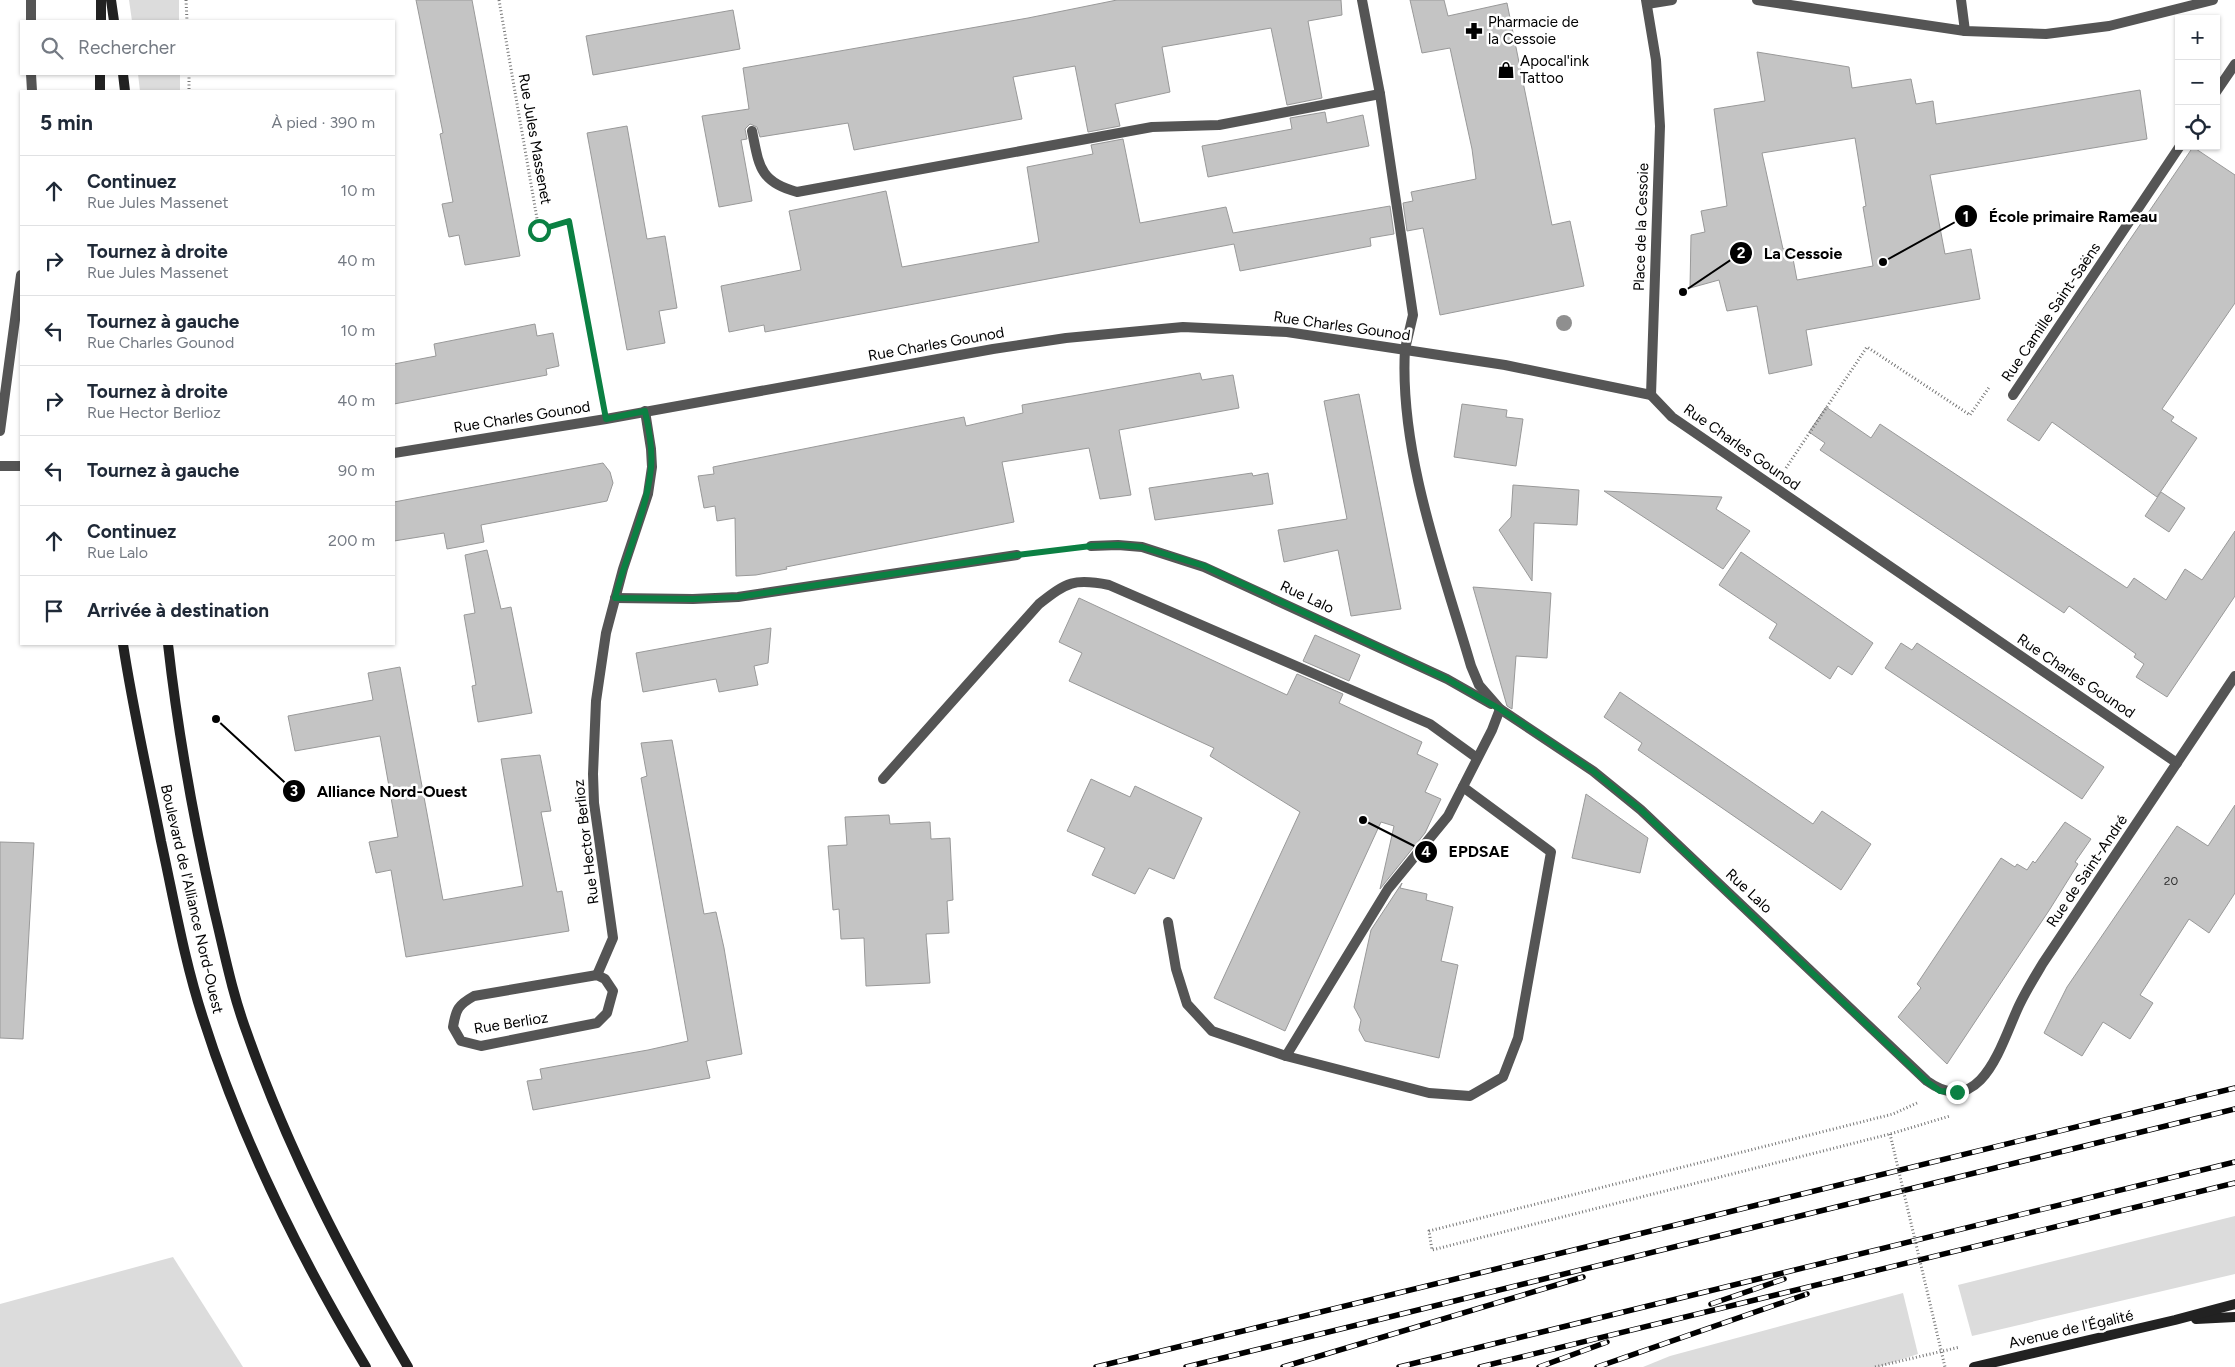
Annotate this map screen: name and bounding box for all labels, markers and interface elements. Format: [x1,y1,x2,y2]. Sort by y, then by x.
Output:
place label: Pharmacie de la Cessoie [1488,13,1579,48]
map controls [2175,15,2220,150]
button: + [2175,15,2220,60]
search box [20,20,395,75]
pharmacy icon: Pharmacie de la Cessoie [1464,21,1484,41]
icon: search [38,34,66,62]
text: Rechercher [78,36,176,59]
place label: Apocal'ink Tattoo [1520,52,1590,87]
shop icon: Apocal'ink Tattoo [1496,60,1516,80]
button: − [2175,60,2220,105]
street label: Rue Jules Massenet [515,72,555,206]
button: locate [2175,105,2220,150]
text: 5 min [40,110,93,135]
text: À pied · 390 m [271,113,375,132]
street label: Place de la Cessoie [1630,163,1652,291]
text: Continuez [87,170,176,193]
icon: ahead [40,177,68,205]
text: 10 m [341,181,375,200]
text: Rue Jules Massenet [87,193,229,212]
callout: École primaire Rameau [1953,201,2167,232]
text: École primaire Rameau [1989,207,2157,226]
text: 1 [1963,208,1969,226]
route start [528,219,551,242]
callout: La Cessoie [1729,238,1852,269]
street label: Rue Camille Saint-Saëns [1998,239,2104,385]
text: Tournez à droite [87,240,228,263]
text: 2 [1737,244,1746,262]
text: La Cessoie [1764,244,1842,263]
icon: right [40,247,68,275]
text: 40 m [337,251,375,270]
text: Rue Jules Massenet [87,263,229,282]
street label: Rue Charles Gounod [1272,307,1412,345]
text: Tournez à gauche [87,310,239,333]
icon: left [40,317,68,345]
text: 10 m [341,321,375,340]
street label: Rue Charles Gounod [866,323,1006,365]
text: Rue Charles Gounod [87,333,234,352]
text: Tournez à droite [87,380,228,403]
icon: right [40,387,68,415]
text: 40 m [337,391,375,410]
street label: Rue Charles Gounod [452,397,592,437]
street label: Rue Charles Gounod [1680,400,1804,494]
text: Rue Hector Berlioz [87,403,221,422]
icon: left [40,457,68,485]
text: Tournez à gauche [87,459,239,482]
text: 90 m [338,461,375,480]
text: Continuez [87,520,176,543]
icon: ahead [40,527,68,555]
text: 200 m [328,531,375,550]
text: Rue Lalo [87,543,148,562]
street label: Rue Lalo [1277,577,1337,617]
icon: arrive [40,597,68,625]
text: Arrivée à destination [87,599,269,622]
street label: Rue Charles Gounod [2014,630,2138,722]
callout: Alliance Nord-Ouest [281,776,477,807]
street label: Rue Hector Berlioz [569,779,603,905]
text: 3 [290,782,298,800]
text: Alliance Nord-Ouest [317,782,467,801]
street label: Boulevard de l'Alliance Nord-Ouest [157,783,227,1016]
street label: Rue de Saint-André [2043,811,2131,931]
callout: EPDSAE [1414,836,1520,867]
text: EPDSAE [1449,842,1509,861]
text: 4 [1421,843,1431,861]
street label: Rue Lalo [1722,865,1776,917]
house number: 20 [2164,874,2179,888]
street label: Rue Berlioz [473,1008,549,1038]
route end [1946,1081,1969,1104]
street label: Avenue de l'Égalité [2007,1306,2135,1352]

